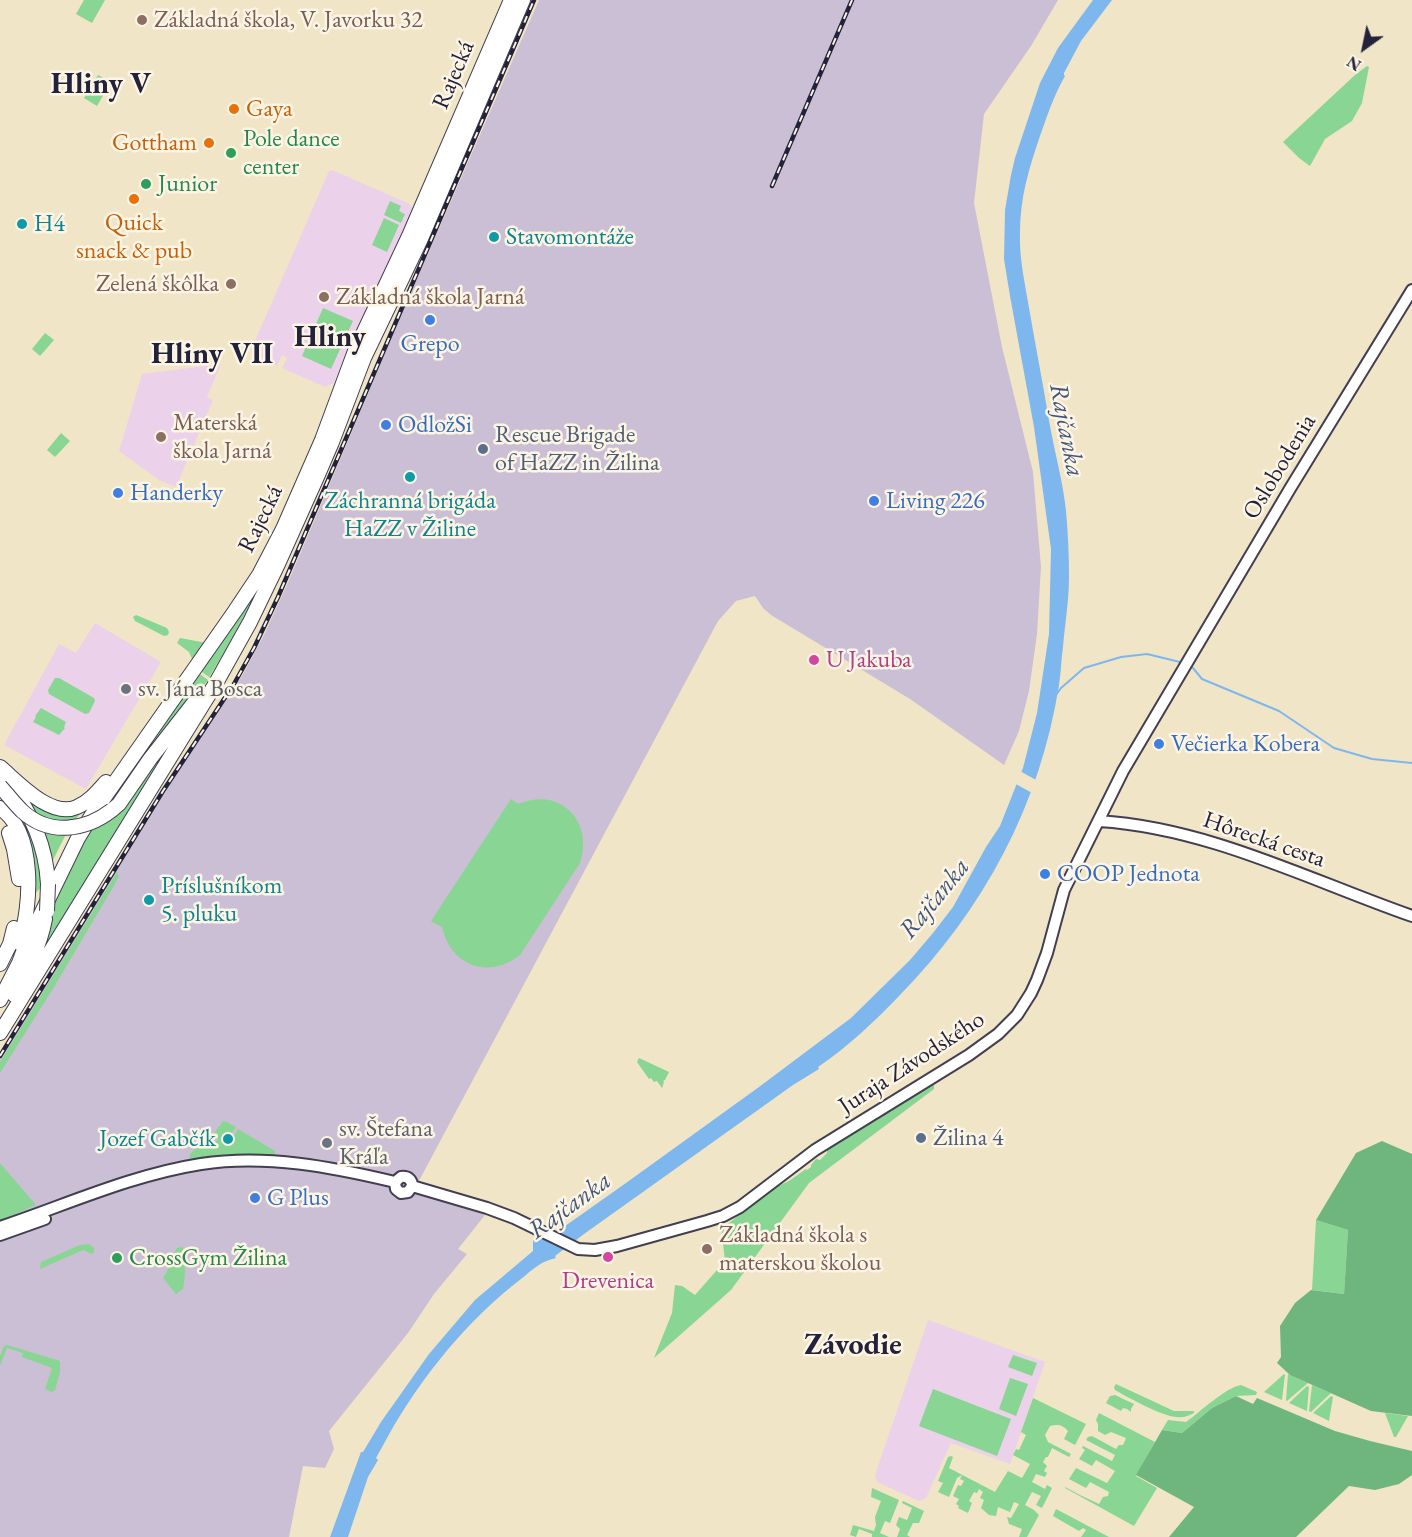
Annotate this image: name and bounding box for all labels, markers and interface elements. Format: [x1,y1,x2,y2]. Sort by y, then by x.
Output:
place label: Základná škola, V. Javorku 32 [154,6,423,34]
marker: Základná škola, V. Javorku 32 [135,13,149,27]
north arrow [1334,18,1394,78]
street label: Rajecká [427,36,481,114]
text: N [1343,51,1365,76]
district label: Hliny V [51,67,151,103]
place label: Gaya [246,95,293,123]
marker: Gaya [227,102,241,116]
place label: Pole dance center [243,125,340,181]
place label: Gottham [112,129,197,157]
marker: Gottham [202,136,216,150]
marker: Pole dance center [224,146,238,160]
place label: Junior [158,170,217,198]
marker: Junior [139,177,153,191]
marker: Quick snack & pub [127,192,141,206]
place label: Quick snack & pub [76,209,192,265]
place label: H4 [34,210,65,238]
marker: H4 [15,217,29,231]
place label: Stavomontáže [506,223,634,251]
marker: Stavomontáže [487,230,501,244]
place label: Zelená škôlka [96,270,219,298]
marker: Zelená škôlka [224,277,238,291]
place label: Základná škola Jarná [336,283,524,311]
marker: Základná škola Jarná [317,290,331,304]
marker: Grepo [423,313,437,327]
district label: Hliny [294,320,366,356]
place label: Grepo [400,330,460,358]
district label: Hliny VII [151,337,273,373]
water label: Rajčanka [1042,380,1090,480]
place label: Materská škola Jarná [173,409,272,465]
street label: Oslobodenia [1237,409,1323,525]
place label: OdložSi [398,411,472,439]
marker: OdložSi [379,418,393,432]
place label: Rescue Brigade of HaZZ in Žilina [495,421,660,477]
marker: Materská škola Jarná [154,430,168,444]
marker: Rescue Brigade of HaZZ in Žilina [476,442,490,456]
marker: Záchranná brigáda HaZZ v Žiline [403,470,417,484]
place label: Handerky [130,479,223,507]
street label: Rajecká [232,481,290,557]
marker: Handerky [111,486,125,500]
place label: Záchranná brigáda HaZZ v Žiline [324,487,496,543]
place label: Living 226 [886,487,985,515]
marker: Living 226 [867,494,881,508]
place label: U Jakuba [826,646,912,674]
marker: U Jakuba [807,653,821,667]
place label: sv. Jána Bosca [138,675,262,703]
marker: sv. Jána Bosca [119,682,133,696]
place label: Večierka Kobera [1171,730,1320,758]
marker: Večierka Kobera [1152,737,1166,751]
street label: Hôrecká cesta [1199,806,1329,874]
water label: Rajčanka [893,852,977,946]
place label: COOP Jednota [1057,860,1200,888]
marker: COOP Jednota [1038,867,1052,881]
place label: Príslušníkom 5. pluku [161,872,282,928]
marker: Príslušníkom 5. pluku [142,893,156,907]
street label: Juraja Závodského [834,1005,990,1121]
place label: sv. Štefana Kráľa [339,1115,433,1171]
place label: Žilina 4 [933,1124,1004,1152]
place label: Jozef Gabčík [99,1125,216,1153]
marker: Žilina 4 [914,1131,928,1145]
marker: Jozef Gabčík [221,1132,235,1146]
marker: sv. Štefana Kráľa [320,1136,334,1150]
water label: Rajčanka [522,1165,618,1247]
place label: G Plus [267,1184,329,1212]
marker: G Plus [248,1191,262,1205]
place label: Základná škola s materskou školou [719,1221,881,1277]
marker: Základná škola s materskou školou [700,1242,714,1256]
place label: CrossGym Žilina [129,1244,287,1272]
marker: Drevenica [601,1250,615,1264]
marker: CrossGym Žilina [110,1251,124,1265]
place label: Drevenica [562,1267,654,1295]
district label: Závodie [804,1328,902,1364]

